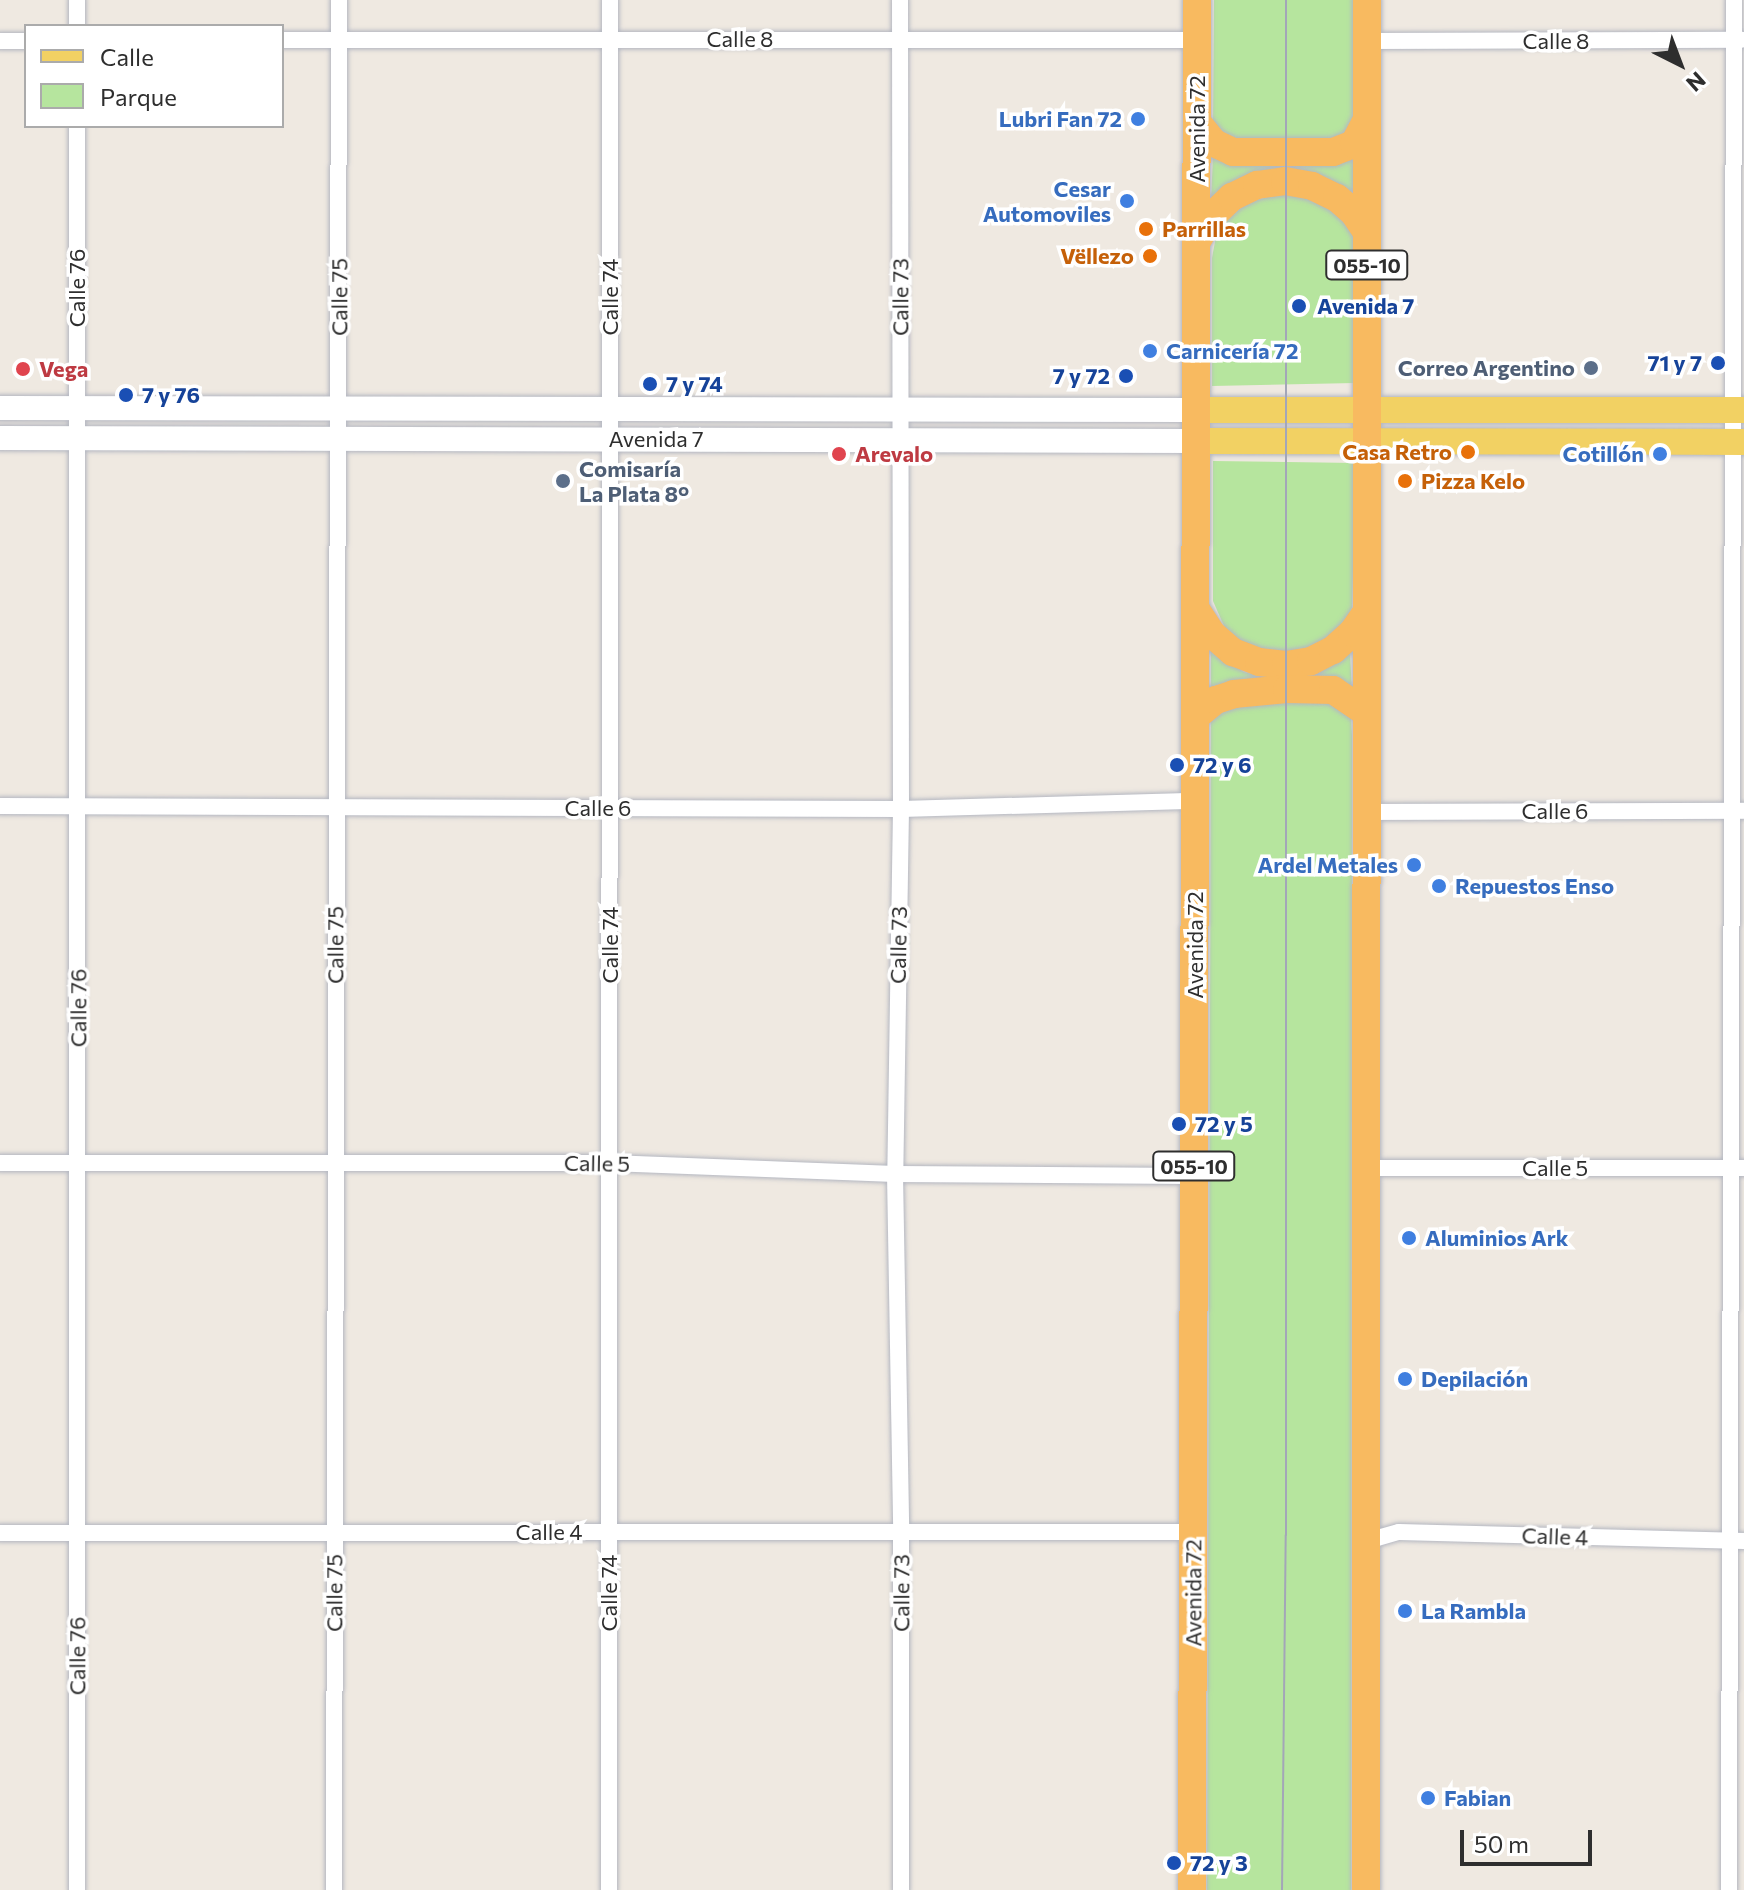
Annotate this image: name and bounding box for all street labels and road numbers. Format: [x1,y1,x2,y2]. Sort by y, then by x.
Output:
street label: Calle 8 [707,26,773,52]
street label: Calle 8 [1523,28,1589,54]
street label: Avenida 72 [1184,75,1210,183]
street label: Calle 76 [64,249,90,327]
road number: 055-10 [1325,249,1409,281]
street label: Calle 75 [326,258,352,336]
street label: Calle 74 [597,258,623,336]
street label: Calle 73 [887,258,913,336]
street label: Avenida 7 [608,426,704,452]
street label: Calle 6 [565,795,631,821]
street label: Calle 6 [1522,798,1588,824]
street label: Avenida 72 [1182,891,1208,999]
street label: Calle 75 [322,906,348,984]
street label: Calle 74 [597,906,623,984]
street label: Calle 73 [884,906,912,984]
street label: Calle 76 [65,969,91,1047]
street label: Calle 5 [564,1149,630,1177]
road number: 055-10 [1152,1150,1236,1182]
street label: Calle 5 [1522,1155,1588,1181]
street label: Calle 4 [516,1519,582,1545]
street label: Calle 4 [1521,1522,1589,1550]
street label: Avenida 72 [1180,1539,1206,1647]
street label: Calle 75 [321,1554,347,1632]
street label: Calle 74 [596,1554,622,1632]
street label: Calle 73 [888,1554,914,1632]
street label: Calle 76 [64,1617,90,1695]

